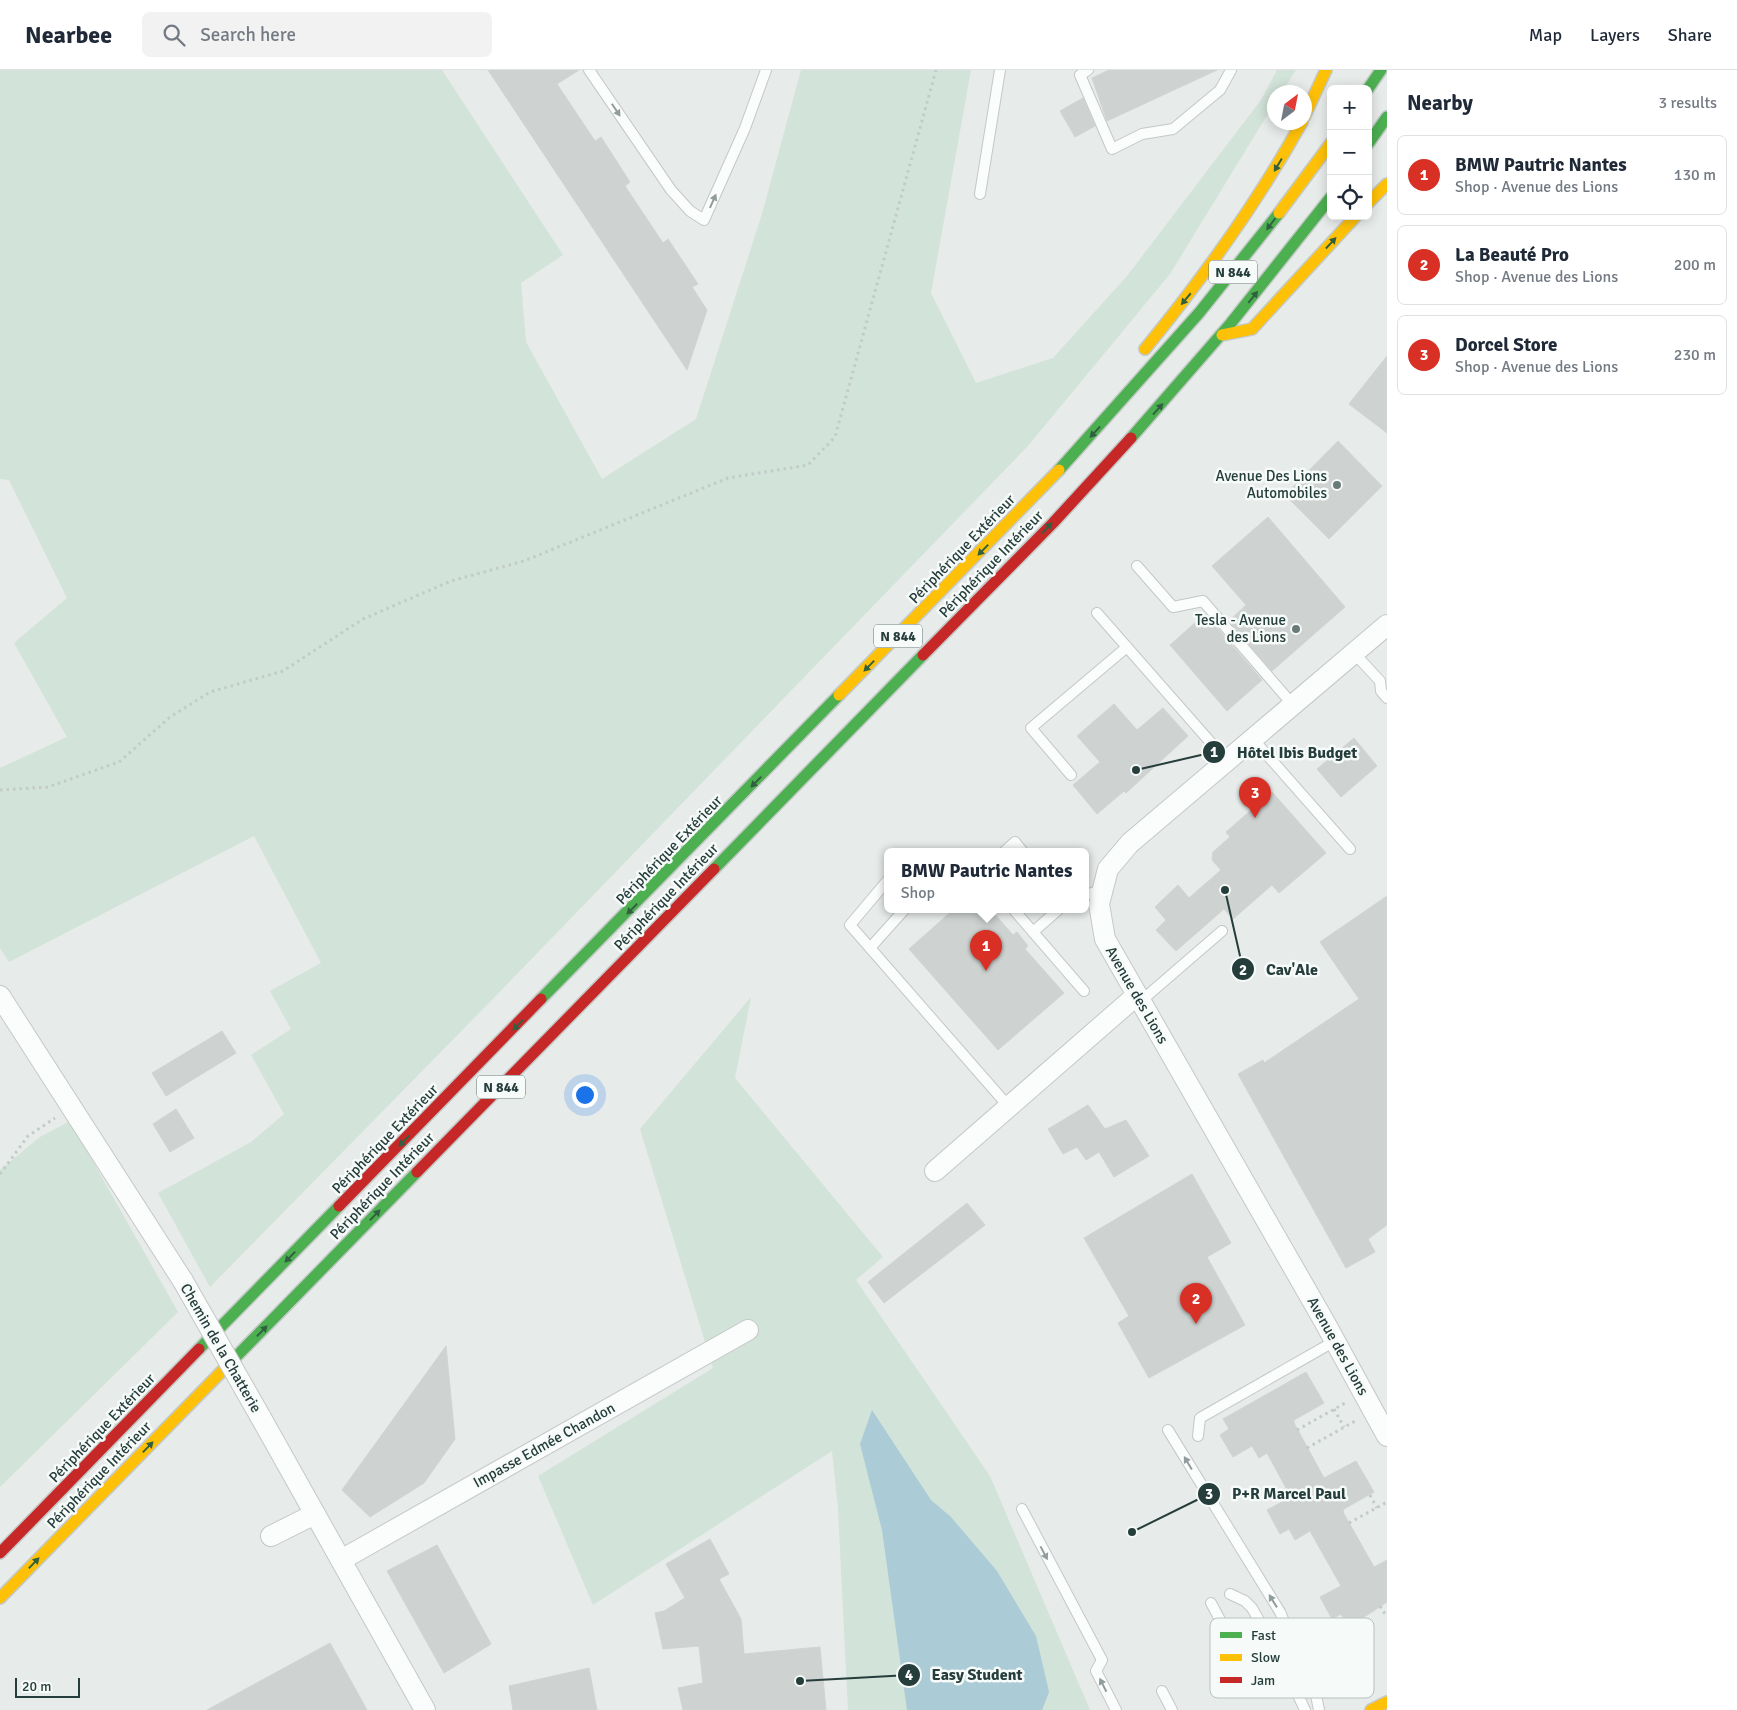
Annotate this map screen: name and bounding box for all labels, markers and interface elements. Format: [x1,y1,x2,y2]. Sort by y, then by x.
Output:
search box [142,12,492,57]
text: Nearbee [25,20,112,50]
icon: search [160,21,188,49]
text: Search here [200,23,296,47]
text: Map [1529,24,1562,46]
text: Layers [1590,24,1640,46]
text: Share [1668,24,1712,46]
north arrow [1267,85,1312,130]
map controls [1327,85,1372,220]
button: + [1327,85,1372,130]
text: Nearby [1407,90,1473,116]
text: 3 results [1658,93,1717,113]
one-way arrow [612,104,621,117]
button: − [1327,130,1372,175]
text: BMW Pautric Nantes [1455,153,1627,177]
one-way arrow [1274,159,1283,172]
text: 1 [1420,165,1428,185]
text: 130 m [1674,165,1716,185]
button: locate [1327,175,1372,220]
text: Shop · Avenue des Lions [1455,177,1618,197]
one-way arrow [709,194,717,208]
one-way arrow [1266,217,1276,231]
one-way arrow [1325,237,1337,249]
text: La Beauté Pro [1455,243,1569,267]
text: 2 [1420,255,1428,275]
text: 200 m [1674,255,1716,275]
road number: N 844 [1209,260,1257,283]
text: Shop · Avenue des Lions [1455,267,1618,287]
one-way arrow [1247,291,1258,304]
one-way arrow [1181,292,1192,305]
text: Dorcel Store [1455,333,1557,357]
text: 3 [1420,345,1428,365]
text: 230 m [1674,345,1716,365]
text: Shop · Avenue des Lions [1455,357,1618,377]
one-way arrow [1152,404,1164,416]
one-way arrow [1089,425,1101,437]
place label: Avenue Des Lions Automobiles [1216,467,1327,502]
marker: Avenue Des Lions Automobiles [1331,479,1343,491]
street label: Périphérique Extérieur [905,490,1019,607]
street label: Périphérique Intérieur [935,506,1047,621]
one-way arrow [1041,522,1053,534]
one-way arrow [977,544,989,556]
place label: Tesla - Avenue des Lions [1195,611,1286,646]
marker: Tesla - Avenue des Lions [1290,623,1302,635]
road number: N 844 [874,624,922,648]
one-way arrow [863,660,875,672]
callout: Hôtel Ibis Budget [1202,736,1367,767]
text: 1 [1210,743,1218,761]
text: Hôtel Ibis Budget [1237,743,1357,763]
one-way arrow [750,776,762,788]
pin: 3 [1239,777,1271,818]
street label: Périphérique Extérieur [612,791,726,908]
street label: Périphérique Intérieur [610,839,722,954]
popup [884,848,1089,913]
text: BMW Pautric Nantes [901,859,1072,883]
text: Shop [901,883,935,903]
one-way arrow [626,902,638,914]
pin: 1 [970,930,1002,971]
street label: Avenue des Lions [1102,943,1172,1047]
callout: Cav'Ale [1231,954,1328,985]
text: Cav'Ale [1266,960,1318,980]
text: 2 [1239,961,1247,979]
one-way arrow [512,1019,524,1031]
road number: N 844 [477,1076,525,1098]
street label: Périphérique Extérieur [328,1080,442,1197]
your location [572,1082,598,1108]
street label: Périphérique Intérieur [326,1128,438,1243]
one-way arrow [398,1135,410,1147]
one-way arrow [369,1209,381,1221]
one-way arrow [285,1251,297,1263]
street label: Chemin de la Chatterie [177,1280,265,1416]
pin: 2 [1180,1283,1212,1324]
street label: Avenue des Lions [1304,1294,1373,1399]
one-way arrow [256,1325,268,1337]
street label: Périphérique Extérieur [45,1369,159,1486]
street label: Impasse Edmée Chandon [470,1399,618,1491]
street label: Périphérique Intérieur [43,1417,155,1532]
one-way arrow [142,1441,154,1453]
one-way arrow [1184,1456,1193,1469]
callout: P+R Marcel Paul [1197,1478,1356,1509]
text: P+R Marcel Paul [1232,1484,1346,1504]
text: 3 [1205,1485,1213,1503]
one-way arrow [1040,1545,1048,1560]
one-way arrow [28,1557,40,1569]
one-way arrow [1269,1595,1278,1608]
legend [1210,1618,1374,1698]
text: Fast [1251,1627,1276,1644]
text: Slow [1251,1649,1280,1666]
callout: Easy Student [896,1659,1032,1690]
text: Easy Student [932,1665,1022,1685]
text: 4 [905,1666,913,1684]
text: Jam [1251,1672,1275,1689]
scale bar [15,1675,80,1698]
text: 20 m [22,1678,51,1695]
one-way arrow [1099,1678,1107,1692]

